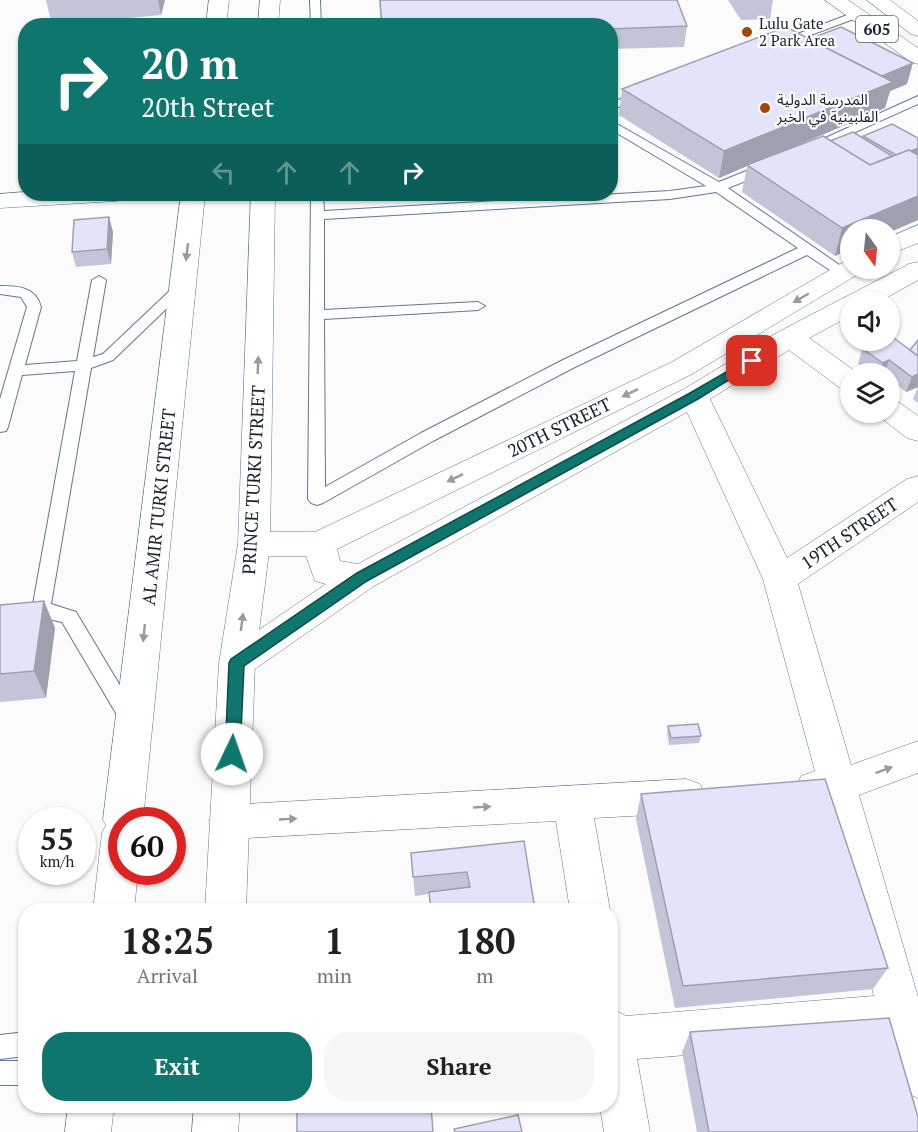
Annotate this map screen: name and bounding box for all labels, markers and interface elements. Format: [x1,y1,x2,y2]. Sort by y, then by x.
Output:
place label: Lulu Gate 2 Park Area [759,13,836,50]
road number: 605 [856,16,898,42]
marker: Lulu Gate 2 Park Area [740,25,754,39]
text: 20 m [141,35,239,91]
icon: right [42,42,120,120]
text: 20th Street [141,89,274,125]
place label: المدرسة الدولية الفلبينية في الخبر [776,89,878,128]
marker: المدرسة الدولية الفلبينية في الخبر [758,101,772,115]
icon: left [207,156,240,189]
icon: ahead [270,156,303,189]
icon: ahead [333,156,366,189]
icon: right [396,156,429,189]
north arrow [840,219,900,279]
map controls [840,219,900,423]
one-way arrow [182,242,192,261]
button: sound [840,291,900,351]
one-way arrow [792,293,809,303]
pin [726,335,777,386]
icon: arrive [735,344,768,377]
one-way arrow [254,355,263,374]
button: layers [840,363,900,423]
street label: PRINCE TURKI STREET [236,385,270,575]
one-way arrow [622,388,639,398]
street label: 20TH STREET [503,392,615,462]
street label: AL AMIR TURKI STREET [136,407,180,607]
one-way arrow [446,474,463,483]
street label: 19TH STREET [796,492,902,574]
one-way arrow [238,612,247,631]
one-way arrow [139,624,149,643]
position arrow [200,722,264,786]
one-way arrow [875,764,893,774]
one-way arrow [473,803,492,812]
speed limit sign: 60 [108,807,186,885]
one-way arrow [278,814,297,823]
text: 55 [40,819,74,859]
text: km/h [40,851,74,871]
text: 18:25 [121,917,214,964]
text: 1 [324,917,345,964]
text: 180 [454,917,515,964]
text: Arrival [137,962,198,989]
text: min [317,962,352,989]
text: m [476,962,494,989]
button: Exit [42,1032,312,1101]
button: Share [324,1032,594,1101]

